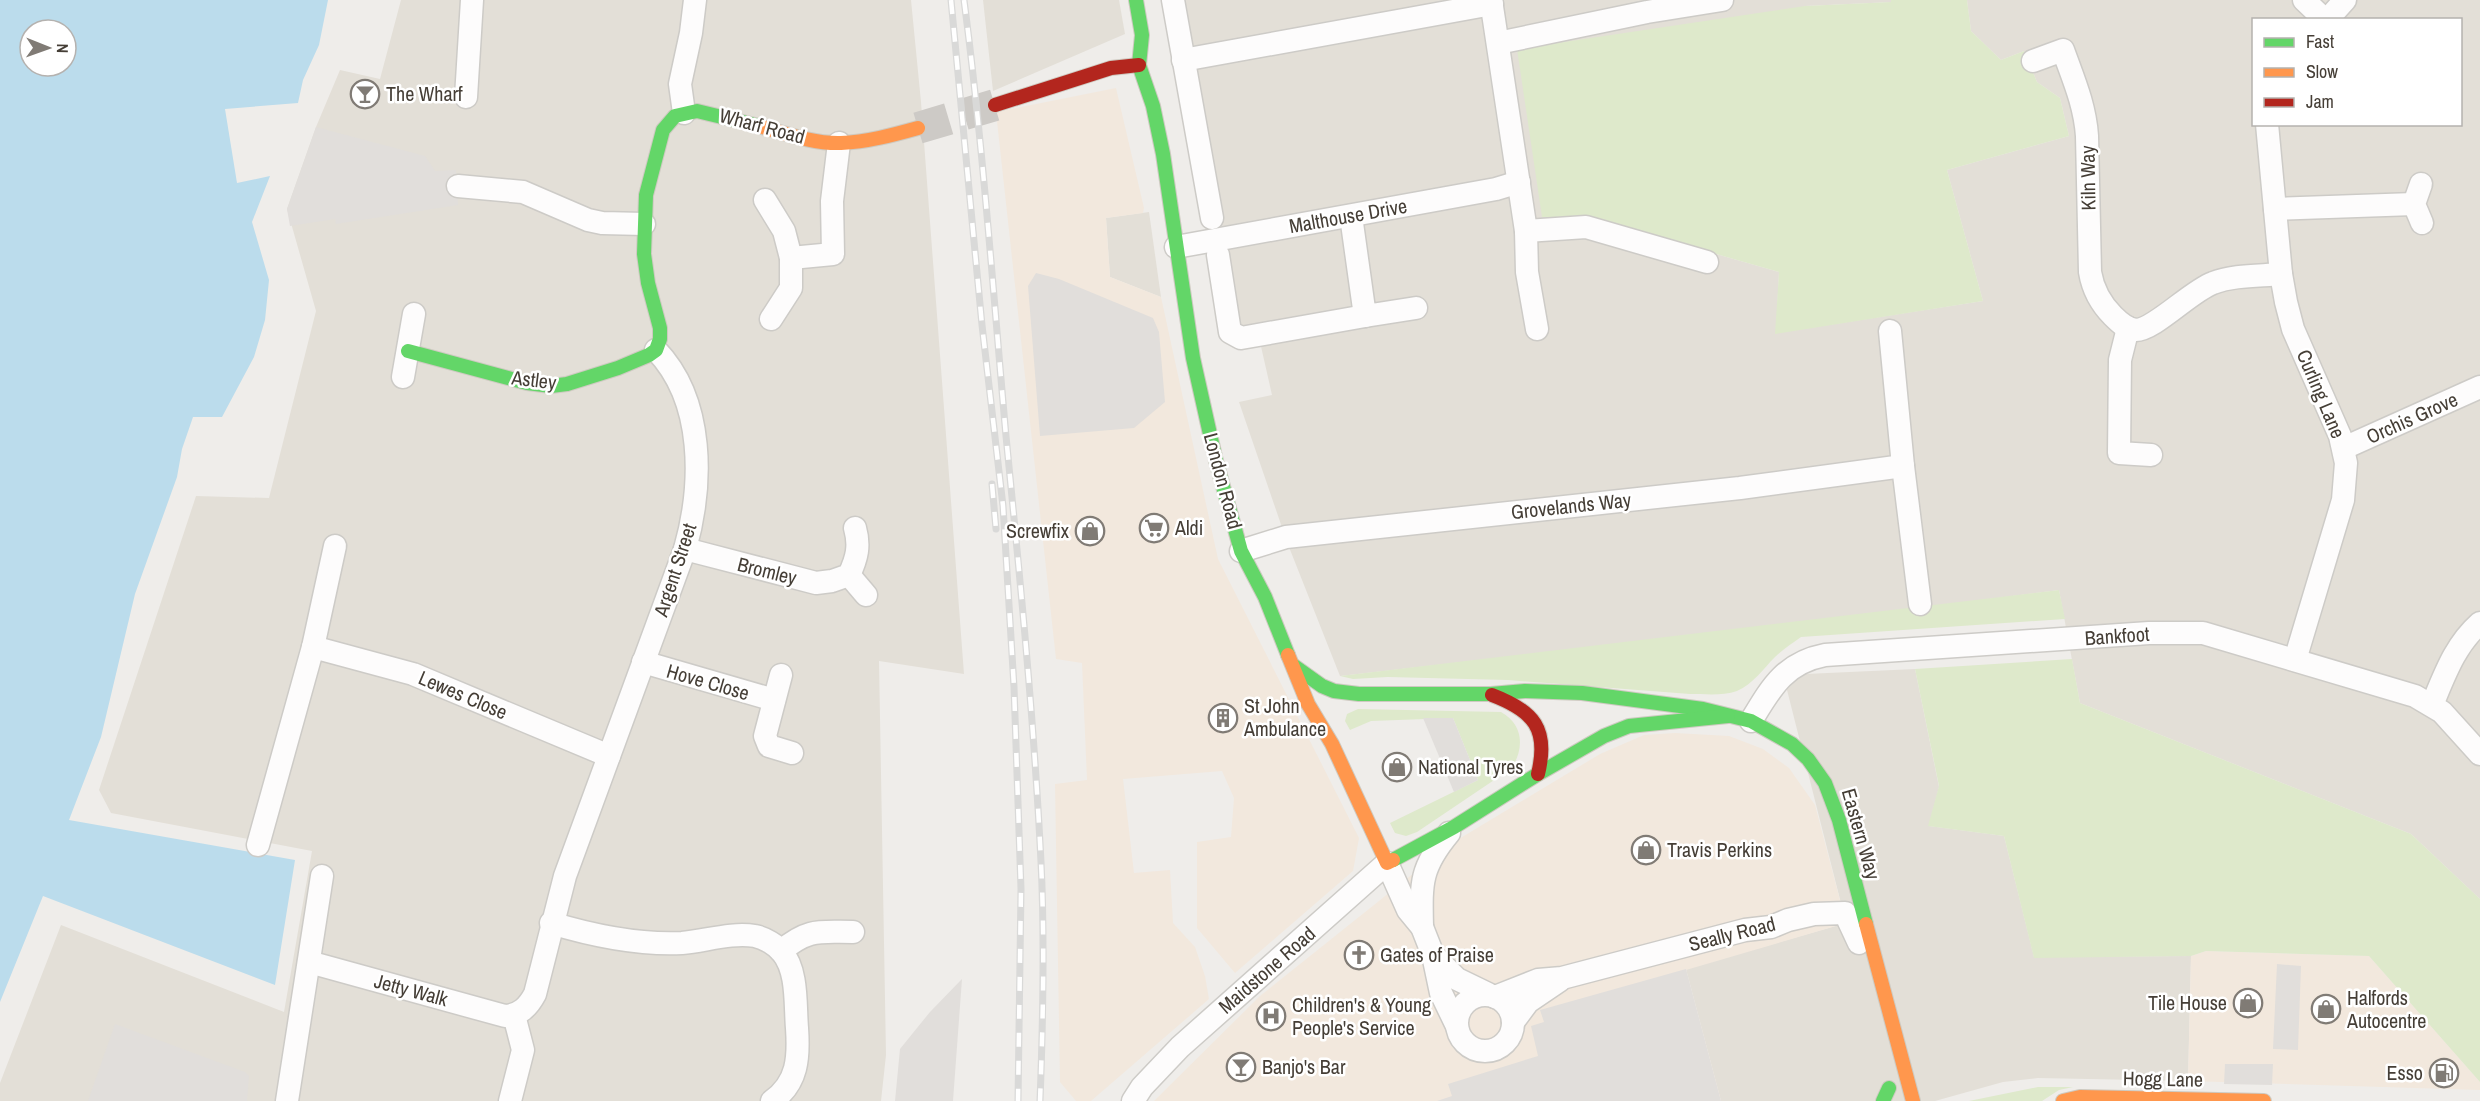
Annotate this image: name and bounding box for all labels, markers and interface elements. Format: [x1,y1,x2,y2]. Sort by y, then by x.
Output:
north arrow [18,18,78,78]
legend [2252,18,2462,126]
text: Fast [2306,29,2334,54]
text: N [52,43,74,53]
text: Slow [2306,59,2338,84]
bar icon: The Wharf [349,78,381,110]
place label: The Wharf [386,80,463,107]
text: Jam [2306,89,2334,114]
street label: Wharf Road [716,101,808,150]
street label: Kiln Way [2073,144,2102,211]
street label: Malthouse Drive [1287,192,1409,239]
street label: Curling Lane [2291,345,2352,442]
street label: Astley [509,363,559,396]
street label: Orchis Grove [2362,385,2462,450]
street label: London Road [1198,430,1249,532]
street label: Grovelands Way [1510,486,1633,525]
supermarket icon: Aldi [1138,512,1170,544]
place label: Aldi [1174,514,1203,541]
shop icon: Screwfix [1074,515,1106,547]
place label: Screwfix [1006,517,1070,544]
street label: Argent Street [646,519,702,621]
street label: Bromley [735,550,800,591]
street label: Bankfoot [2084,620,2151,651]
street label: Hove Close [664,657,753,706]
street label: Lewes Close [415,664,512,725]
place label: St John Ambulance [1243,692,1326,742]
building icon: St John Ambulance [1207,702,1239,734]
shop icon: National Tyres [1381,751,1413,783]
place label: National Tyres [1418,753,1523,780]
street label: Eastern Way [1836,785,1888,883]
shop icon: Travis Perkins [1630,834,1662,866]
place label: Travis Perkins [1667,836,1772,863]
street label: Seally Road [1686,910,1778,957]
street label: Maidstone Road [1212,920,1321,1019]
church icon: Gates of Praise [1343,939,1375,971]
place label: Gates of Praise [1380,941,1494,968]
street label: Jetty Walk [371,967,452,1012]
place label: Halfords Autocentre [2346,984,2426,1034]
shop icon: Tile House [2232,987,2264,1019]
place label: Tile House [2148,989,2227,1016]
place label: Children's & Young People's Service [1292,991,1431,1041]
shop icon: Halfords Autocentre [2310,993,2342,1025]
hospital icon: Children's & Young People's Service [1255,1000,1287,1032]
bar icon: Banjo's Bar [1225,1051,1257,1083]
place label: Banjo's Bar [1262,1053,1346,1080]
fuel station icon: Esso [2428,1057,2460,1089]
place label: Esso [2387,1059,2423,1086]
street label: Hogg Lane [2123,1064,2203,1093]

